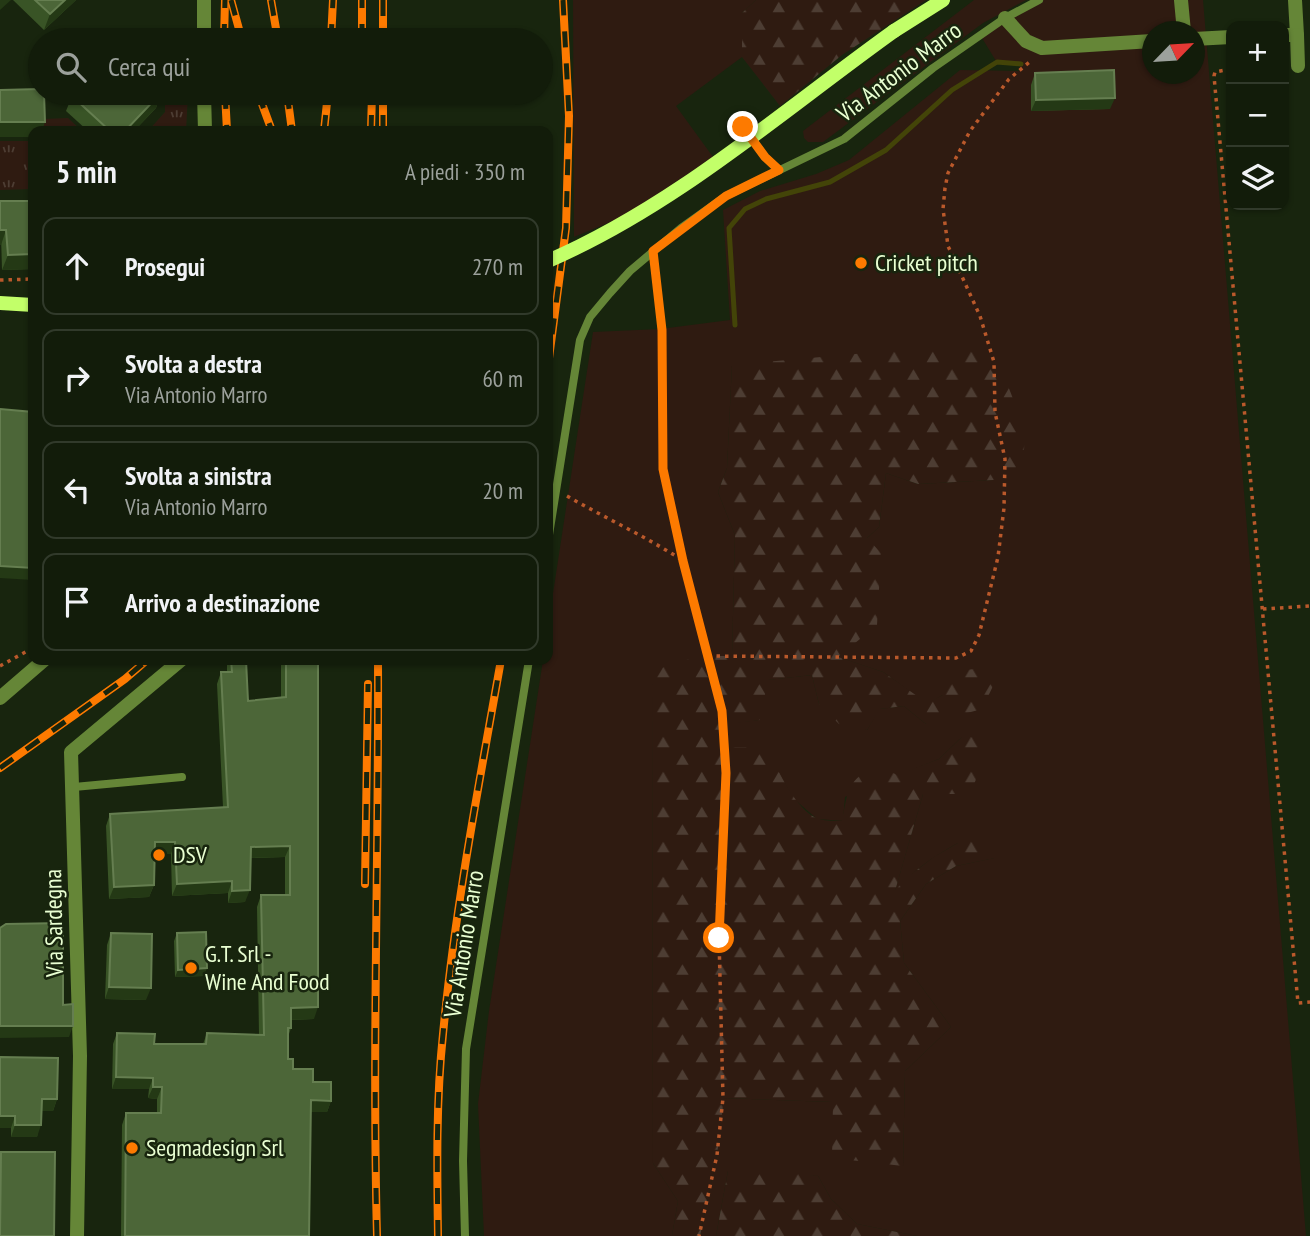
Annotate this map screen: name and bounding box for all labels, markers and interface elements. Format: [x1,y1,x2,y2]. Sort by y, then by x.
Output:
street label: Via Antonio Marro [829,14,967,129]
north arrow [1142,21,1205,84]
map controls [1226,21,1289,210]
button: + [1226,21,1289,84]
search box [28,28,553,105]
icon: search [52,48,90,86]
text: Cerca qui [108,50,190,83]
button: − [1226,84,1289,147]
route end [727,111,758,142]
button: layers [1226,147,1289,210]
text: 5 min [56,152,117,191]
text: A piedi · 350 m [405,157,525,186]
icon: ahead [58,247,96,285]
place label: Cricket pitch [875,247,978,278]
text: Prosegui [125,250,205,283]
text: 270 m [472,252,523,281]
marker: Cricket pitch [853,255,869,271]
text: Svolta a destra [125,347,262,380]
icon: right [58,359,96,397]
text: 60 m [482,364,523,393]
text: Via Antonio Marro [125,380,267,409]
text: Svolta a sinistra [125,459,272,492]
icon: left [58,471,96,509]
text: 20 m [482,476,523,505]
text: Via Antonio Marro [125,492,267,521]
icon: arrive [58,583,96,621]
text: Arrivo a destinazione [125,586,320,619]
place label: DSV [173,839,208,870]
marker: DSV [151,847,167,863]
street label: Via Antonio Marro [436,868,490,1021]
street label: Via Sardegna [37,869,70,978]
route start [703,922,734,953]
place label: G.T. Srl - Wine And Food [205,938,330,997]
marker: G.T. Srl - Wine And Food [183,960,199,976]
place label: Segmadesign Srl [146,1132,284,1163]
marker: Segmadesign Srl [124,1140,140,1156]

